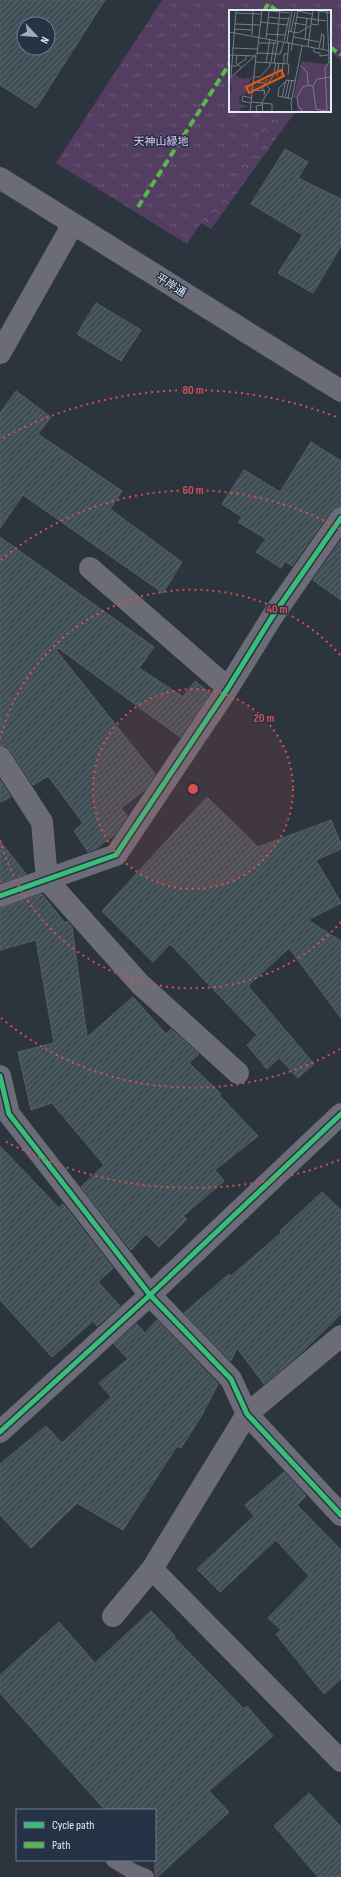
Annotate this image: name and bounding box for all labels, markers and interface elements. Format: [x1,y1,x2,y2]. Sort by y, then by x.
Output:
inset map [229,10,331,112]
north arrow [16,16,56,56]
text: N [37,35,52,46]
park label: 天神山緑地 [134,135,189,148]
street label: 平岸通 [154,271,188,299]
text: 80 m [182,383,204,398]
text: 60 m [182,483,204,498]
text: 40 m [266,602,288,617]
text: 20 m [254,711,274,726]
centre of rings [186,782,200,796]
legend [16,1809,156,1861]
text: Cycle path [52,1818,94,1833]
text: Path [52,1838,70,1853]

